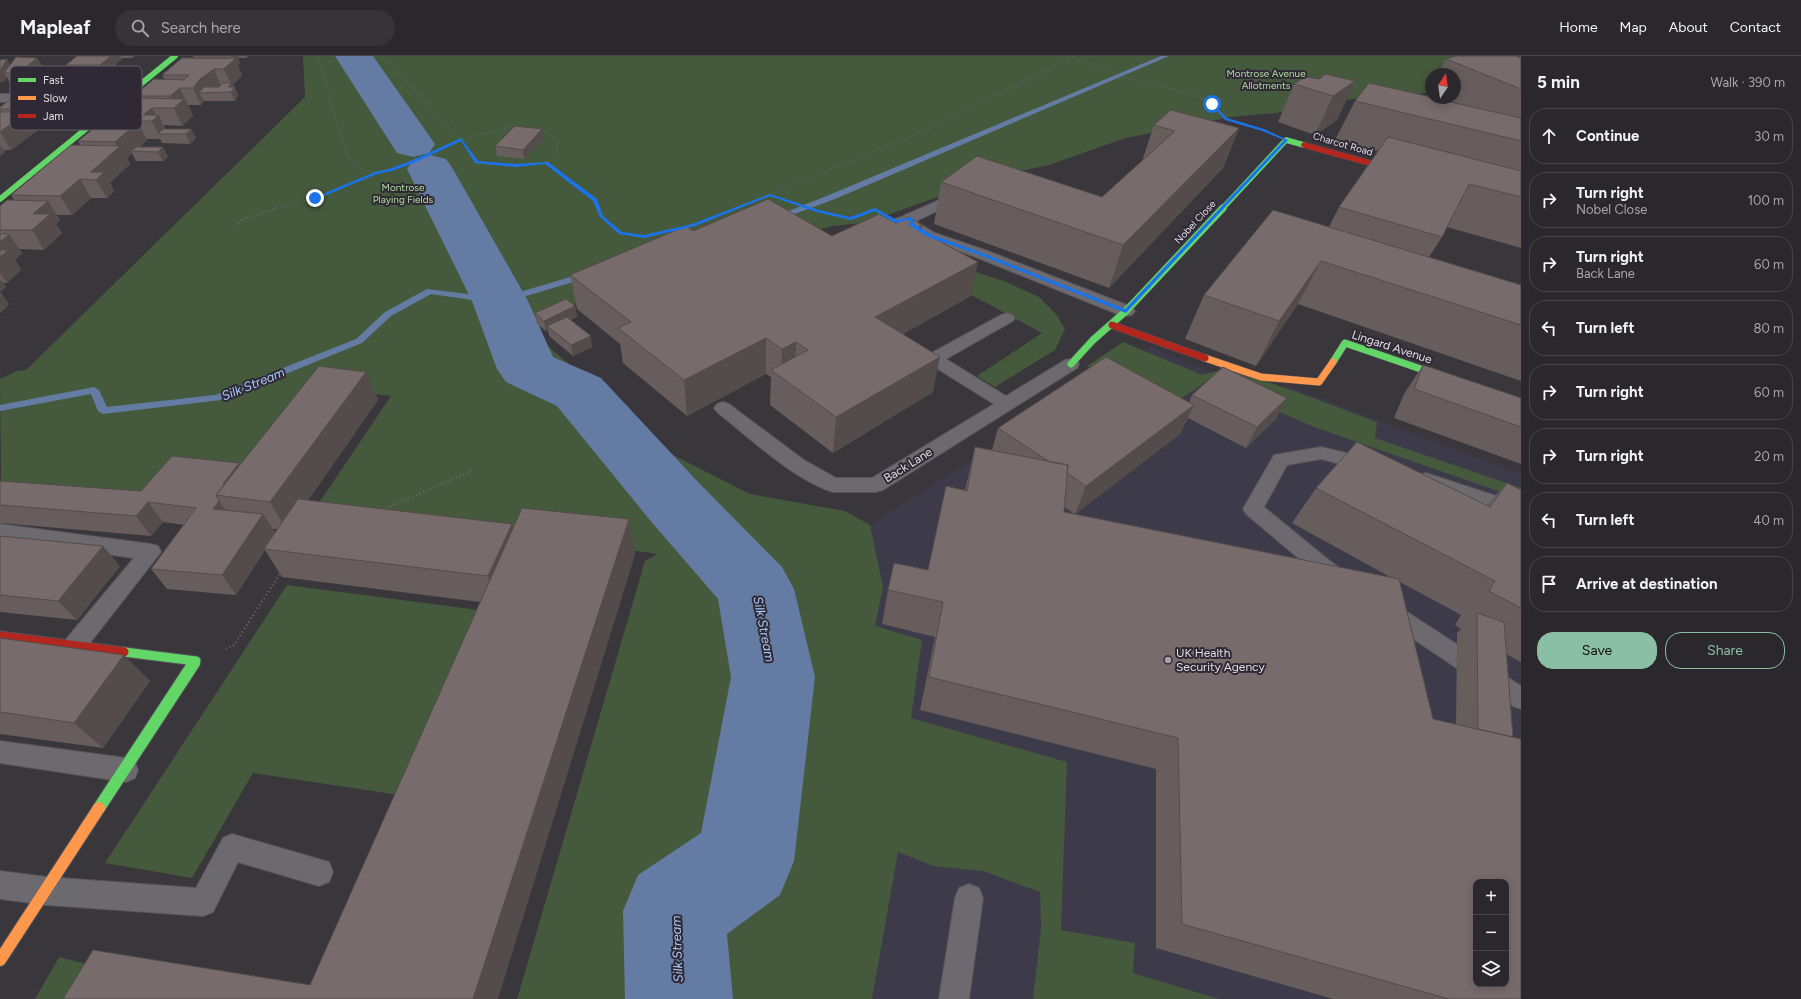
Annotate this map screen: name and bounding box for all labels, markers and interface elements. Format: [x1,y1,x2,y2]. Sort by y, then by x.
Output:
search box [115,10,395,46]
text: Mapleaf [20,16,91,39]
icon: search [129,17,151,39]
text: Search here [161,19,241,37]
text: Home [1559,19,1598,36]
text: Map [1620,19,1647,36]
text: About [1669,19,1708,36]
text: Contact [1730,19,1781,36]
legend [10,66,142,130]
park label: Montrose Avenue Allotments [1226,67,1306,92]
north arrow [1425,68,1461,104]
text: 5 min [1537,72,1580,92]
text: Fast [43,74,64,87]
text: Walk · 390 m [1710,75,1785,90]
text: Slow [43,92,67,105]
route start [1203,95,1221,113]
text: Jam [43,110,64,123]
icon: ahead [1538,125,1560,147]
text: Continue [1576,127,1639,145]
street label: Charcot Road [1312,129,1375,159]
text: 30 m [1754,129,1784,144]
park label: Montrose Playing Fields [373,181,434,206]
text: Turn right [1576,184,1644,202]
route end [306,189,324,207]
icon: right [1538,189,1560,211]
text: 100 m [1748,193,1784,208]
street label: Nobel Close [1172,197,1219,246]
text: Nobel Close [1576,202,1647,217]
text: Turn right [1576,248,1644,266]
icon: right [1538,253,1560,275]
text: 60 m [1754,257,1784,272]
text: Back Lane [1576,266,1635,281]
icon: left [1538,317,1560,339]
text: Turn left [1576,319,1634,337]
text: 80 m [1753,321,1784,336]
street label: Lingard Avenue [1350,327,1434,367]
water label: Silk Stream [219,365,287,403]
icon: right [1538,381,1560,403]
text: Turn right [1576,383,1644,401]
text: 60 m [1754,385,1784,400]
street label: Back Lane [881,444,935,485]
icon: right [1538,445,1560,467]
text: Turn right [1576,447,1644,465]
text: 20 m [1754,449,1784,464]
icon: left [1538,509,1560,531]
text: Turn left [1576,511,1634,529]
text: 40 m [1753,513,1784,528]
icon: arrive [1538,573,1560,595]
text: Arrive at destination [1576,575,1717,593]
water label: Silk Stream [750,595,778,663]
button: Save [1537,632,1657,669]
button: Share [1665,632,1785,669]
place label: UK Health Security Agency [1176,646,1265,674]
marker: UK Health Security Agency [1163,655,1173,665]
map controls [1473,879,1509,987]
button: + [1473,879,1509,915]
water label: Silk Stream [668,915,686,983]
button: − [1473,915,1509,951]
button: layers [1473,951,1509,987]

